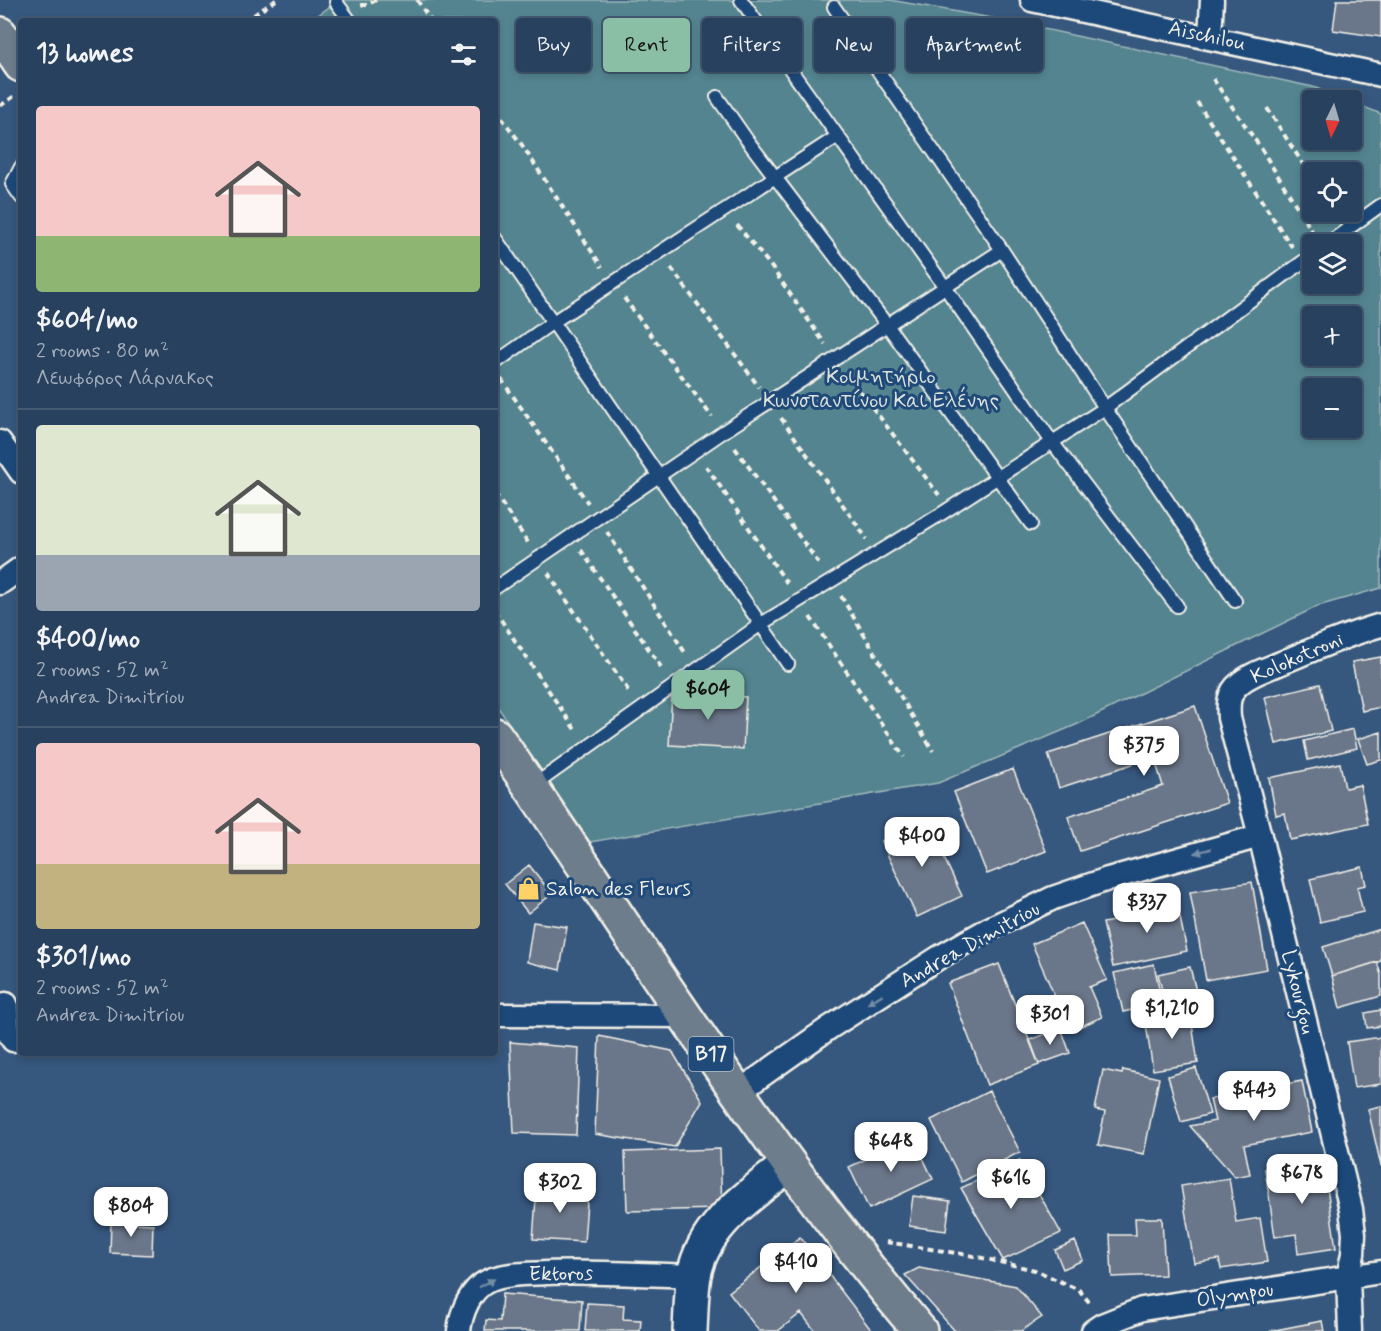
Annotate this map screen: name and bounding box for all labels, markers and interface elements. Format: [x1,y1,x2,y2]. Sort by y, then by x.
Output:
street label: Aischilou [1166,14,1248,58]
chip: Buy [516,18,591,72]
chip: Rent [603,18,690,72]
chip: Filters [702,18,802,72]
chip: New [814,18,894,72]
chip: Apartment [906,18,1043,72]
text: 13 homes [36,37,134,71]
icon: filters [447,38,480,71]
north arrow [1302,90,1362,150]
map controls [1302,90,1362,438]
icon: home [204,145,312,253]
button: locate [1302,162,1362,222]
button: layers [1302,234,1362,294]
text: $604/mo [36,304,138,338]
button: + [1302,306,1362,366]
text: 2 rooms · 80 m² [36,338,169,365]
park label: Κοιμητήριο Κωνσταντίνου Και Ελένης [763,363,999,415]
text: Λεωφόρος Λάρνακος [36,365,214,392]
button: − [1302,378,1362,438]
icon: home [204,464,312,572]
text: $400/mo [36,623,140,657]
street label: Kolokotroni [1246,625,1348,691]
text: 2 rooms · 52 m² [36,657,169,684]
pin: $604 [672,670,744,721]
text: $604 [685,676,731,703]
text: Andrea Dimitriou [36,684,184,711]
pin: $375 [1108,726,1180,777]
text: $375 [1123,732,1165,759]
icon: home [204,782,312,890]
pin: $400 [886,817,958,868]
text: $400 [899,823,945,850]
one-way arrow [1194,847,1213,857]
place label: Salon des Fleurs [546,875,691,903]
shop icon: Salon des Fleurs [515,876,541,902]
pin: $337 [1111,883,1183,934]
text: $337 [1127,889,1167,916]
street label: Andrea Dimitriou [895,895,1045,995]
text: $301/mo [36,941,131,975]
street label: Lykourgou [1272,947,1322,1037]
text: 2 rooms · 52 m² [36,975,169,1002]
pin: $1,210 [1123,989,1221,1040]
one-way arrow [867,994,883,1005]
pin: $301 [1014,995,1086,1046]
text: $1,210 [1145,995,1199,1022]
text: $301 [1030,1001,1070,1028]
text: Andrea Dimitriou [36,1002,184,1029]
road number: B17 [688,1037,734,1071]
pin: $443 [1218,1071,1290,1122]
text: $443 [1232,1077,1276,1104]
pin: $648 [855,1122,927,1173]
text: $648 [869,1128,913,1155]
pin: $678 [1266,1154,1338,1205]
pin: $616 [975,1159,1047,1210]
text: $678 [1281,1160,1323,1187]
pin: $302 [524,1163,596,1214]
text: $616 [991,1165,1031,1192]
text: $302 [538,1169,582,1196]
pin: $804 [95,1187,167,1238]
text: $804 [108,1193,154,1220]
pin: $410 [760,1243,832,1294]
text: $410 [774,1249,818,1276]
street label: Ektoros [529,1259,593,1289]
street label: Olympou [1194,1275,1276,1315]
one-way arrow [479,1278,496,1288]

